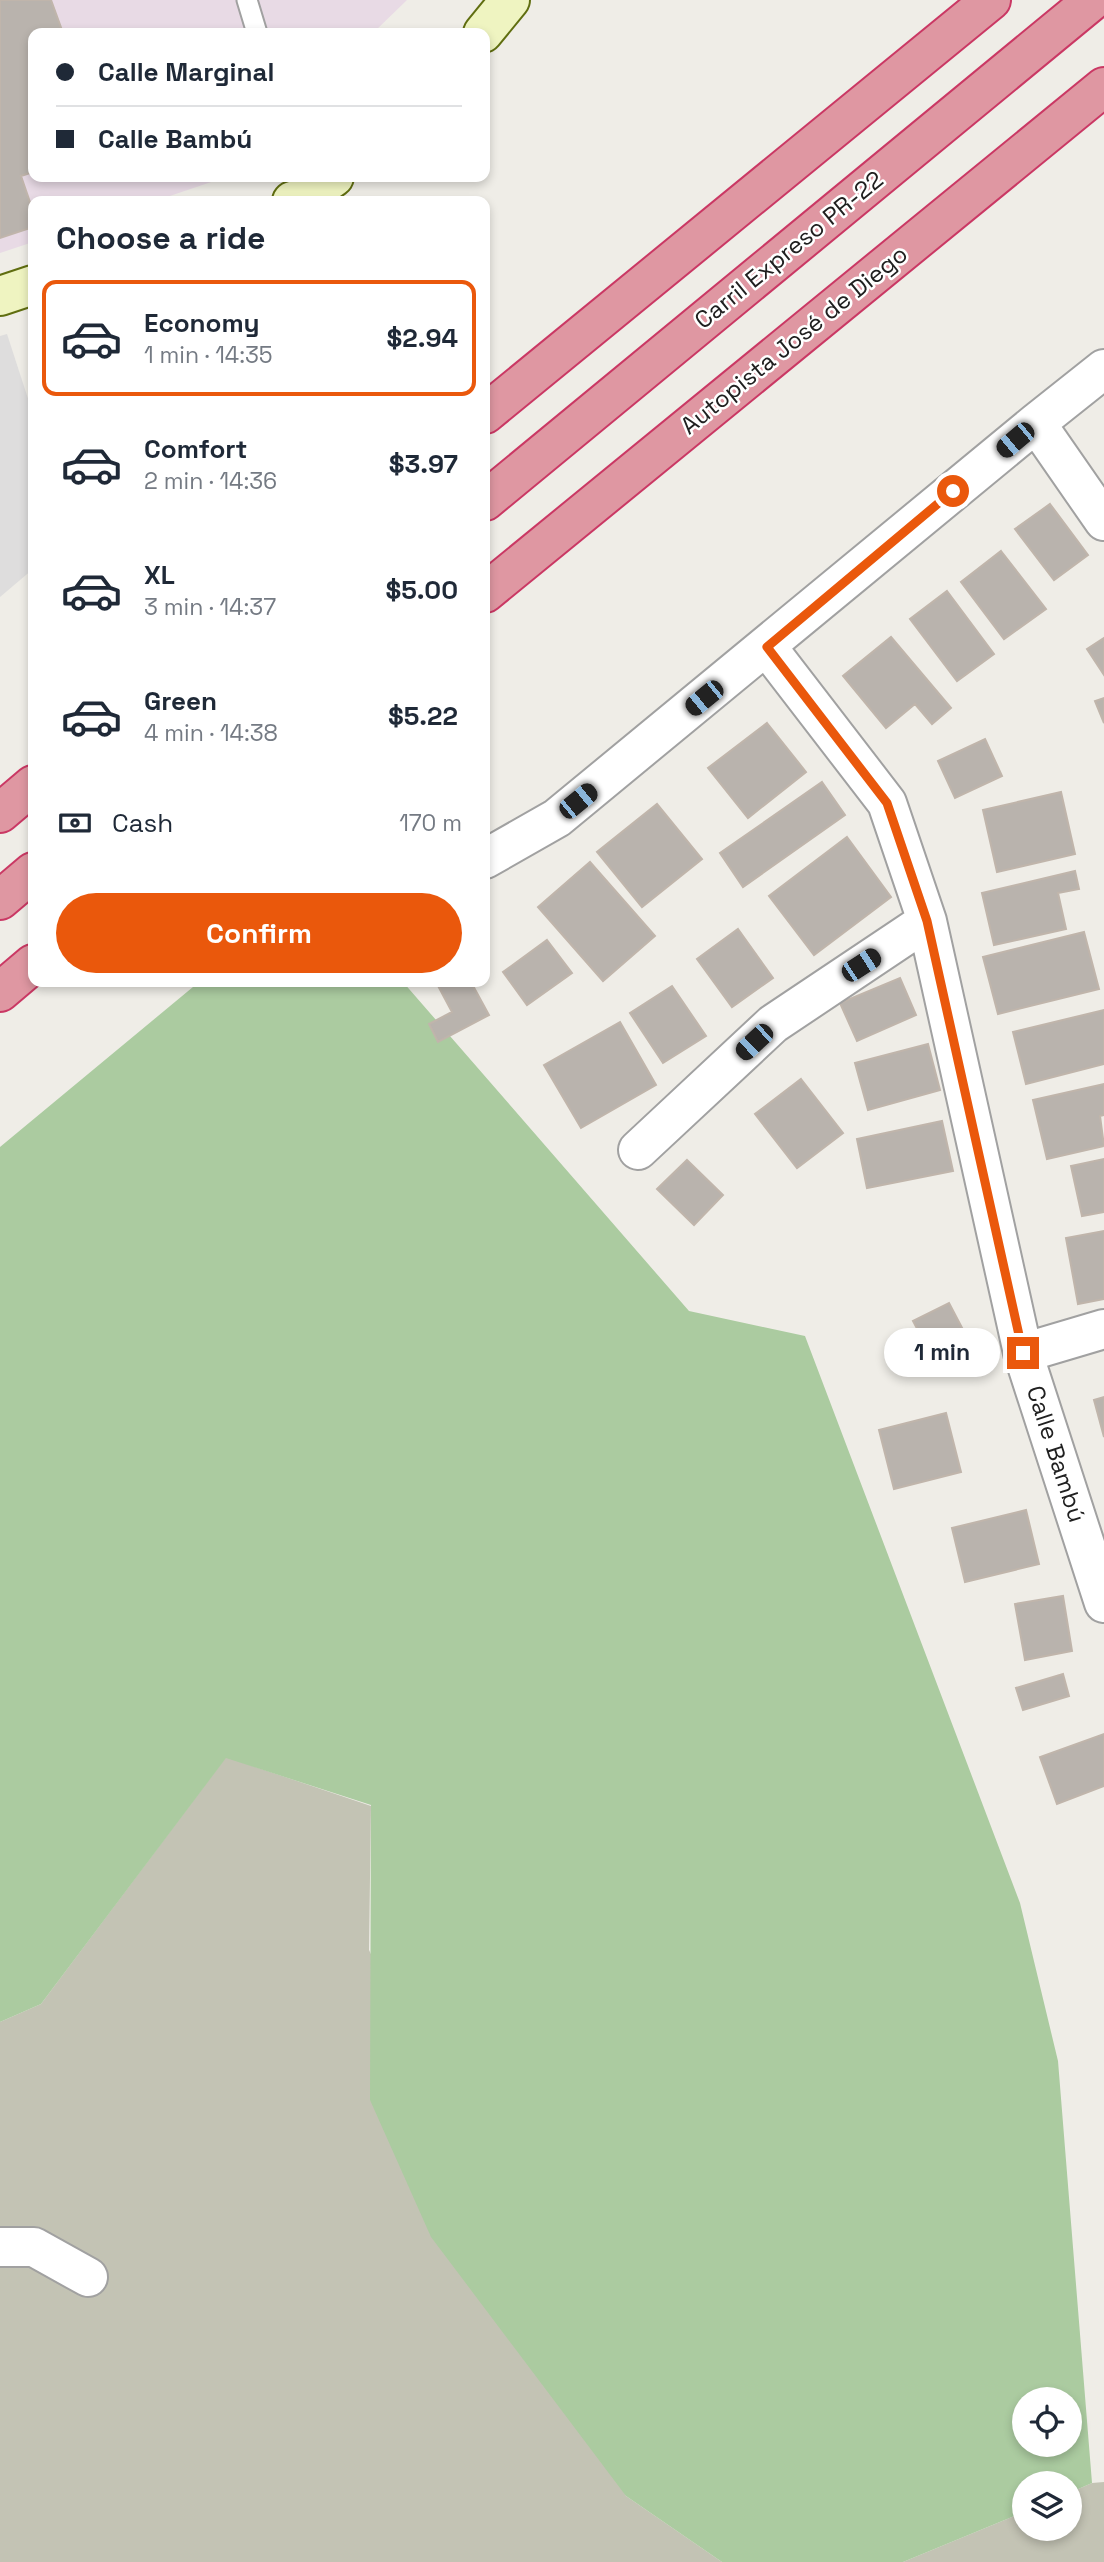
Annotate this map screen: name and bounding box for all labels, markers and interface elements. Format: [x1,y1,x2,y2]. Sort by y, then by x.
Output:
text: Calle Marginal [98,55,274,89]
text: Calle Bambú [98,122,252,156]
street label: Carril Expreso PR-22 [688,164,889,335]
text: Choose a ride [56,218,266,258]
street label: Autopista José de Diego [674,238,914,441]
text: Economy [144,306,260,340]
icon: car [60,307,123,370]
text: $2.94 [386,321,458,355]
text: 1 min · 14:35 [144,340,273,370]
car [993,418,1038,462]
text: Comfort [144,432,247,466]
icon: car [60,433,123,496]
text: $3.97 [389,447,458,481]
text: 2 min · 14:36 [144,466,277,496]
route start [937,475,969,507]
text: XL [144,558,175,592]
icon: car [60,559,123,622]
text: $5.00 [386,573,458,607]
text: 3 min · 14:37 [144,592,276,622]
car [682,677,727,719]
text: Green [144,684,217,718]
icon: car [60,685,123,748]
text: $5.22 [388,699,458,733]
text: 4 min · 14:38 [144,718,278,748]
car [556,780,601,822]
icon: cash [56,804,94,842]
text: Cash [112,806,173,840]
text: 170 m [399,808,462,838]
button: Confirm [56,893,462,973]
car [838,945,885,985]
car [732,1020,777,1064]
callout: 1 min [883,1328,998,1378]
text: 1 min [914,1337,970,1367]
route end [1007,1337,1039,1369]
street label: Calle Bambú [1020,1382,1093,1526]
map controls [1012,2387,1082,2541]
button: locate [1012,2387,1082,2457]
button: layers [1012,2471,1082,2541]

